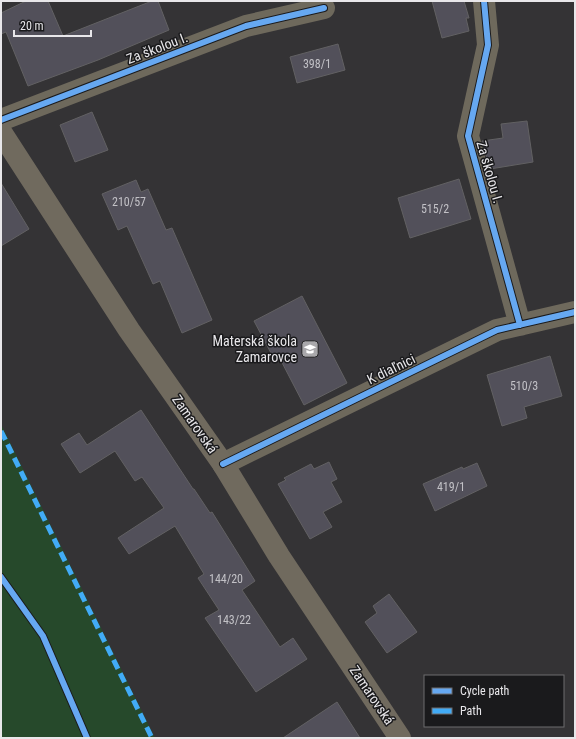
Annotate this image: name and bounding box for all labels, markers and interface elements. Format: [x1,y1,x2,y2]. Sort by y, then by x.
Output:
scale bar [14,12,91,38]
text: 20 m [20,19,44,33]
street label: Za školou I. [124,29,190,67]
house number: 398/1 [303,57,331,71]
street label: Za školou I. [473,139,507,205]
house number: 210/57 [112,195,146,209]
house number: 515/2 [421,202,449,216]
place label: Materská škola Zamarovce [212,333,297,365]
school or university icon: Materská škola Zamarovce [300,339,320,359]
street label: K diaľnici [364,350,418,388]
house number: 510/3 [510,379,538,393]
street label: Zamarovská [169,392,221,456]
house number: 419/1 [437,480,465,494]
house number: 144/20 [209,572,243,586]
house number: 143/22 [217,613,251,627]
street label: Zamarovská [346,662,398,728]
legend [424,675,564,727]
text: Cycle path [460,684,510,698]
text: Path [460,704,482,718]

